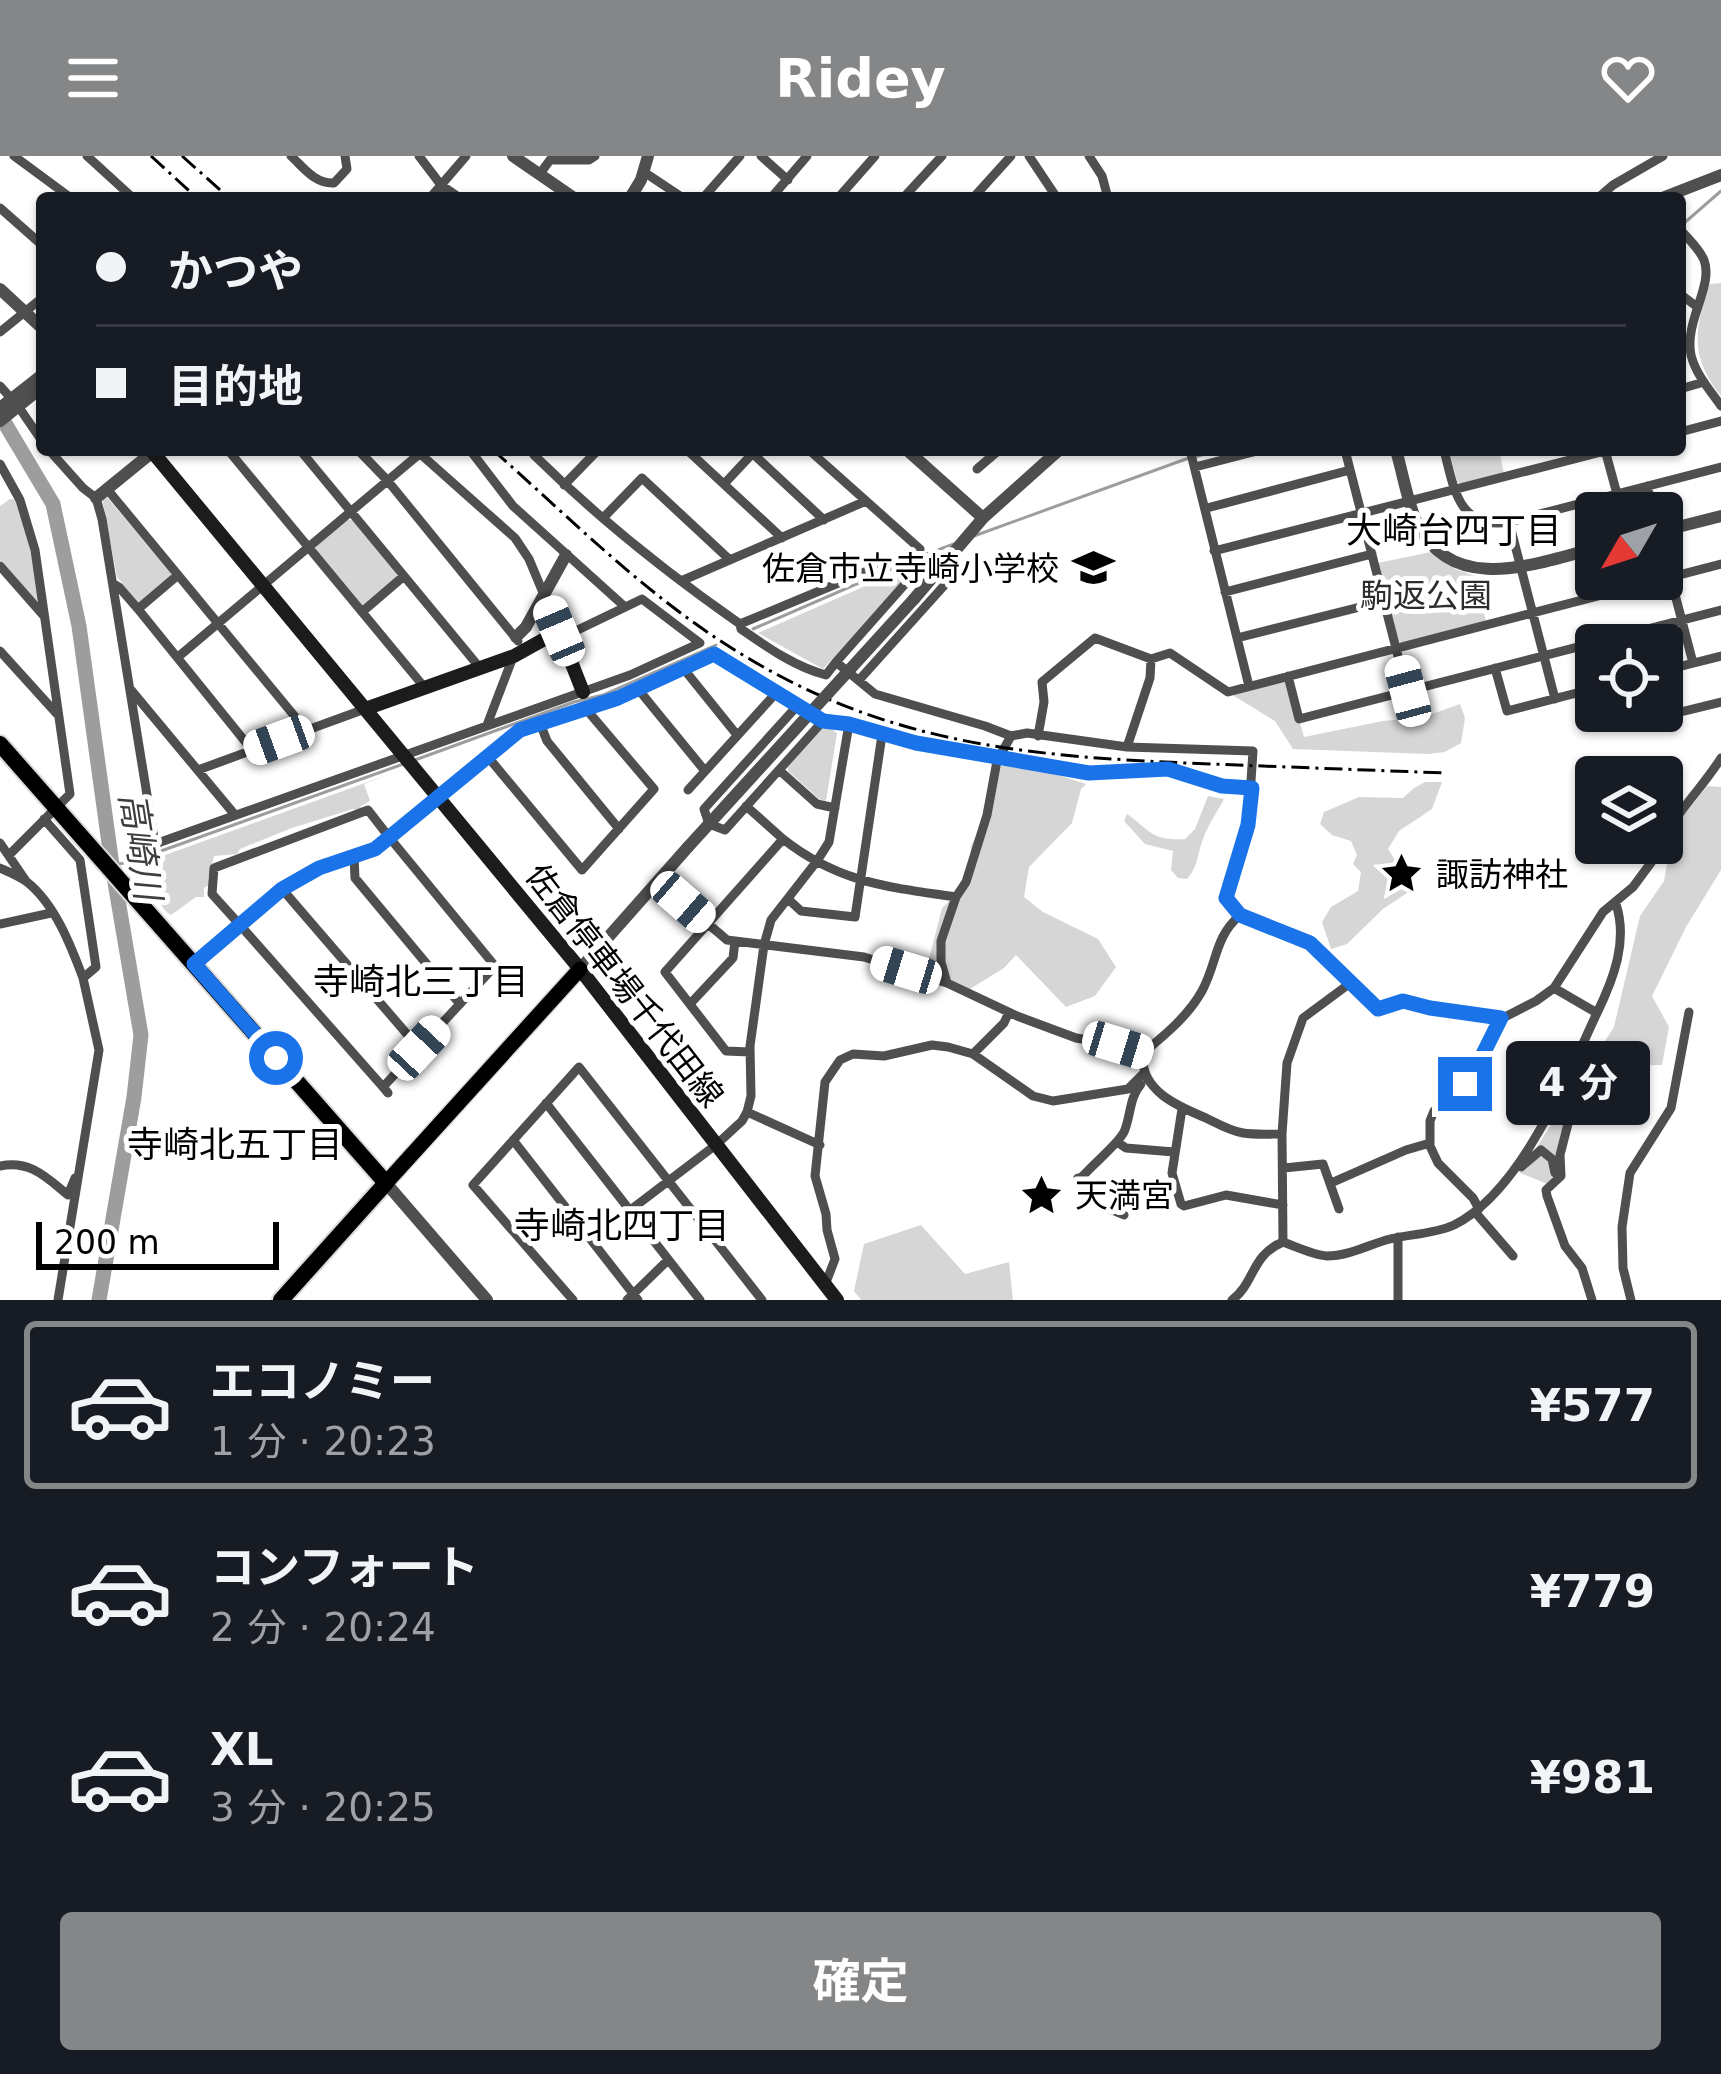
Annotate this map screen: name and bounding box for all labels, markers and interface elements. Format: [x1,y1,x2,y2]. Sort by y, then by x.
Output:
icon: menu [60,45,126,111]
icon: heart [1595,45,1661,111]
text: Ridey [775,47,946,110]
text: かつや [168,245,303,298]
text: 目的地 [168,360,303,413]
north arrow [1575,492,1683,600]
map controls [1575,492,1683,864]
district label: 大崎台四丁目 [1346,510,1562,551]
school or university icon: 佐倉市立寺崎小学校 [1070,545,1116,591]
place label: 佐倉市立寺崎小学校 [762,549,1059,588]
park label: 駒返公園 [1360,576,1492,615]
car [528,591,590,671]
button: locate [1575,624,1683,732]
car [1381,652,1435,730]
car [239,711,319,769]
button: layers [1575,756,1683,864]
water label: 高崎川 [112,790,170,907]
place icon: 諏訪神社 [1379,851,1425,897]
place label: 諏訪神社 [1436,855,1568,894]
street label: 佐倉停車場千代田線 [518,856,731,1114]
car [644,865,722,939]
car [866,942,946,998]
district label: 寺崎北三丁目 [313,961,529,1002]
car [381,1009,457,1087]
car [1078,1017,1158,1073]
route start [249,1031,303,1085]
callout: 4 分 [1507,1042,1651,1126]
route end [1438,1057,1492,1111]
text: 4 分 [1538,1060,1618,1105]
district label: 寺崎北五丁目 [127,1124,343,1165]
place icon: 天満宮 [1018,1172,1064,1218]
place label: 天満宮 [1075,1176,1174,1215]
district label: 寺崎北四丁目 [514,1205,730,1246]
scale bar [36,1216,279,1269]
text: 200 m [54,1223,160,1262]
icon: car [66,1351,174,1459]
text: エコノミー [210,1355,435,1408]
text: ¥577 [1530,1379,1655,1432]
text: 1 分 · 20:23 [210,1419,436,1464]
icon: car [66,1537,174,1645]
text: コンフォート [210,1541,479,1594]
text: ¥779 [1530,1565,1655,1618]
text: 2 分 · 20:24 [210,1605,436,1650]
icon: car [66,1723,174,1831]
text: XL [210,1723,273,1776]
text: ¥981 [1530,1751,1655,1804]
text: 3 分 · 20:25 [210,1785,436,1830]
button: 確定 [60,1912,1661,2050]

